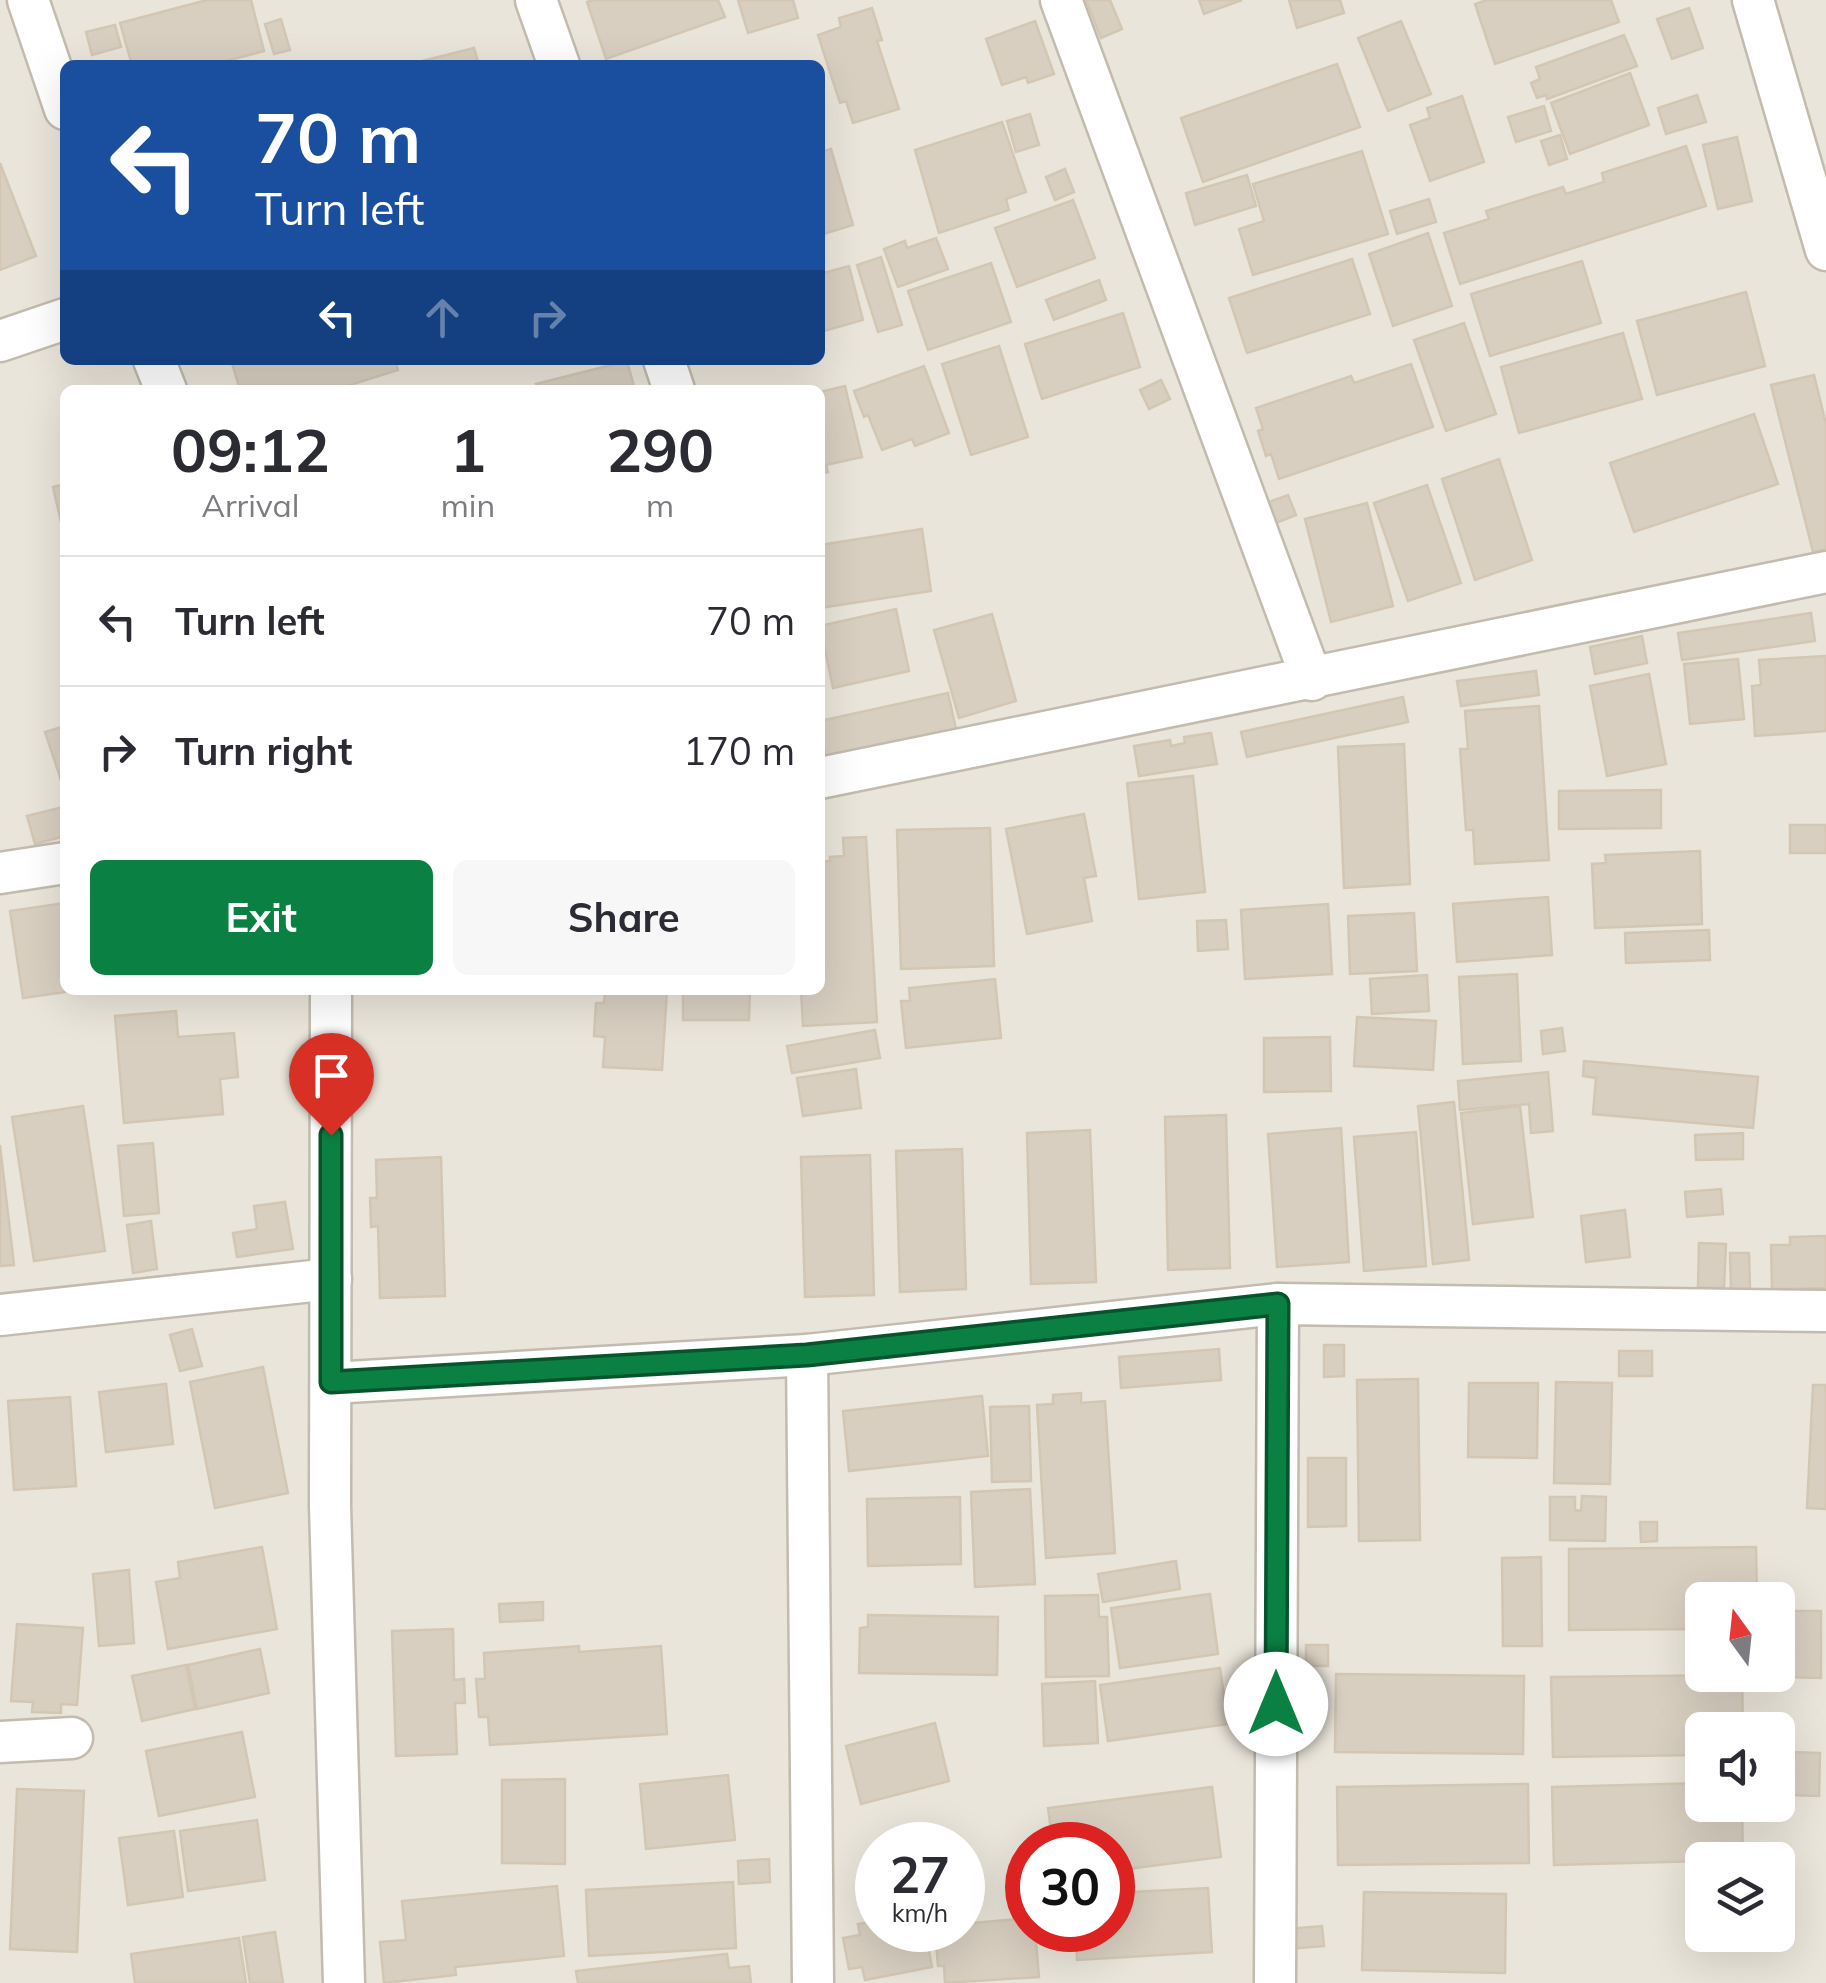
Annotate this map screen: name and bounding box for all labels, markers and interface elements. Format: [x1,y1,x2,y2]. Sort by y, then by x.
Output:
text: 70 m [255,93,421,181]
icon: left [90,100,220,230]
text: Turn left [255,180,424,236]
icon: left [310,290,365,345]
icon: ahead [415,290,470,345]
icon: right [520,290,575,345]
text: 09:12 [171,412,330,487]
text: 1 [450,412,486,487]
text: 290 [606,412,714,487]
text: Arrival [201,485,299,525]
text: min [441,485,495,525]
text: m [646,485,674,525]
icon: left [90,594,145,649]
text: Turn left [175,597,325,645]
text: 70 m [706,597,795,645]
icon: right [90,724,145,779]
text: Turn right [175,727,352,775]
text: 170 m [683,727,795,775]
button: Exit [90,860,433,975]
button: Share [453,860,795,975]
pin [289,1033,374,1136]
icon: arrive [304,1048,359,1103]
north arrow [1685,1582,1795,1692]
map controls [1685,1582,1795,1952]
position arrow [1224,1652,1328,1756]
button: sound [1685,1712,1795,1822]
speed limit sign: 30 [1005,1822,1135,1952]
button: layers [1685,1842,1795,1952]
text: 27 [890,1843,950,1906]
text: km/h [892,1897,948,1928]

